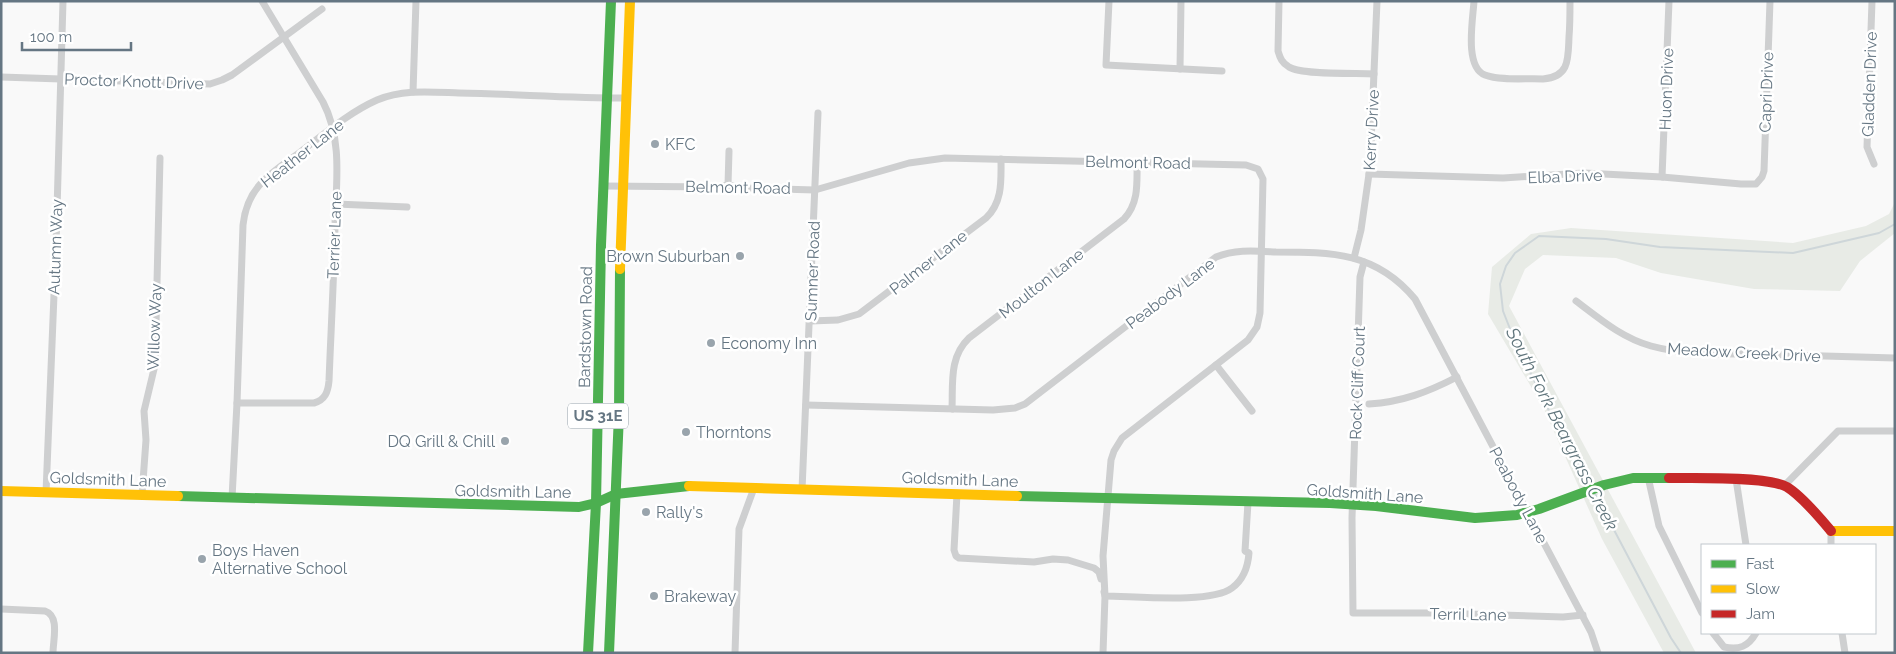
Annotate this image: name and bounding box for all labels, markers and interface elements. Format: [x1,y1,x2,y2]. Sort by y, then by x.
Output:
scale bar [22,20,131,52]
text: 100 m [30,28,72,46]
street label: Gladden Drive [1858,31,1881,137]
street label: Huon Drive [1656,48,1677,131]
street label: Capri Drive [1756,51,1777,133]
street label: Proctor Knott Drive [64,70,204,93]
street label: Kerry Drive [1360,89,1383,171]
street label: Heather Lane [257,115,348,192]
place label: KFC [665,135,695,154]
marker: KFC [649,138,661,150]
street label: Belmont Road [1085,152,1191,173]
street label: Elba Drive [1527,166,1603,187]
street label: Belmont Road [685,177,791,198]
street label: Terrier Lane [323,191,346,279]
street label: Autumn Way [44,199,67,295]
street label: Sumner Road [801,220,824,321]
street label: Palmer Lane [886,226,971,299]
street label: Moulton Lane [995,244,1087,322]
place label: Brown Suburban [606,247,730,266]
marker: Brown Suburban [734,250,746,262]
street label: Peabody Lane [1122,254,1218,333]
street label: Bardstown Road [575,266,596,388]
street label: Willow Way [143,283,166,371]
water label: South Fork Beargrass Creek [1502,323,1623,534]
street label: Rock Cliff Court [1346,325,1369,440]
place label: Economy Inn [721,334,817,353]
marker: Economy Inn [705,337,717,349]
street label: Meadow Creek Drive [1667,339,1821,366]
road number: US 31E [568,404,628,428]
place label: Thorntons [696,423,772,442]
marker: Thorntons [680,426,692,438]
place label: DQ Grill & Chill [387,432,496,451]
marker: DQ Grill & Chill [499,435,511,447]
street label: Peabody Lane [1485,444,1552,547]
street label: Goldsmith Lane [49,468,167,491]
street label: Goldsmith Lane [901,468,1019,491]
street label: Goldsmith Lane [1306,480,1424,507]
street label: Goldsmith Lane [454,481,572,502]
place label: Rally's [656,503,703,522]
marker: Rally's [640,506,652,518]
place label: Boys Haven Alternative School [212,541,348,578]
legend [1701,544,1876,634]
marker: Boys Haven Alternative School [196,553,208,565]
text: Fast [1746,555,1774,573]
text: Slow [1746,580,1780,598]
place label: Brakeway [664,587,736,606]
marker: Brakeway [648,590,660,602]
street label: Terril Lane [1429,604,1507,625]
text: Jam [1746,605,1775,623]

